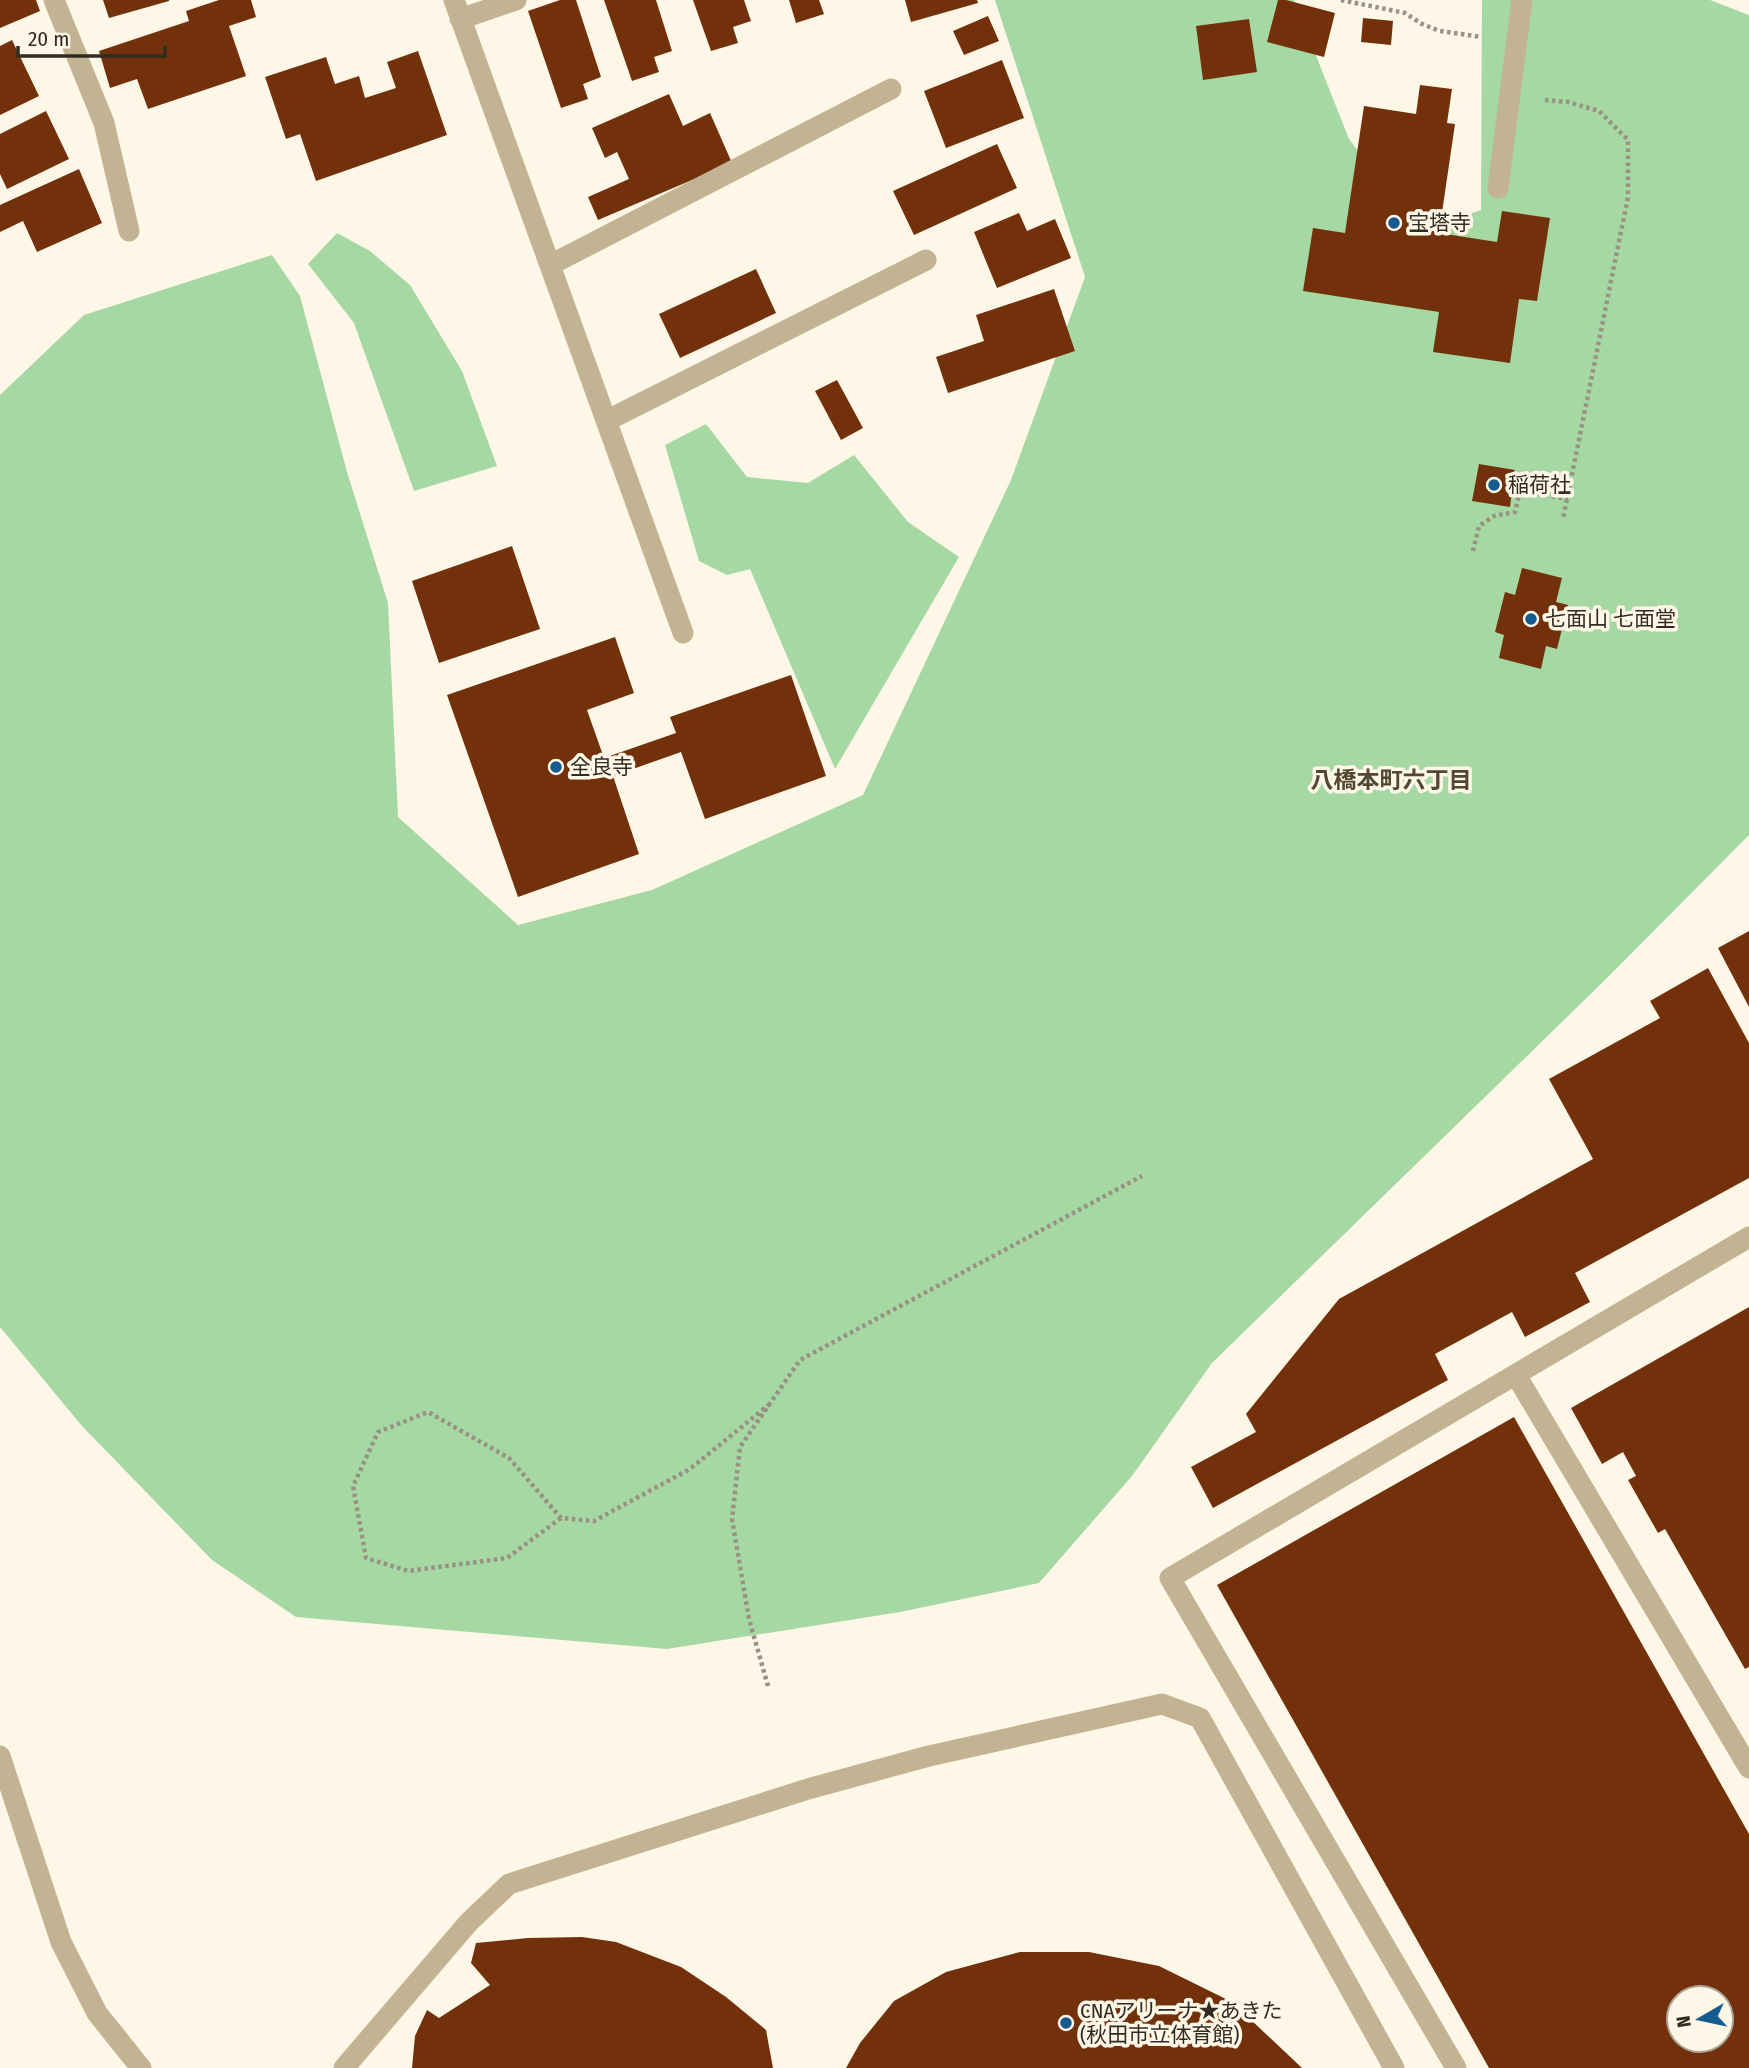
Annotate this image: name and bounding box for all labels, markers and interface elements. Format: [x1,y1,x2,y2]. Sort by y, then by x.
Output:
scale bar [18,14,164,58]
text: 20 m [28,26,69,52]
place label: 宝塔寺 [1408,210,1471,236]
marker: 宝塔寺 [1386,215,1402,231]
place label: 稲荷社 [1508,472,1571,498]
marker: 稲荷社 [1486,477,1502,493]
place label: 七面山 七面堂 [1545,606,1676,632]
marker: 七面山 七面堂 [1523,611,1539,627]
place label: 全良寺 [570,754,633,780]
marker: 全良寺 [548,759,564,775]
district label: 八橋本町六丁目 [1311,766,1472,794]
north arrow [1665,1984,1735,2054]
place label: CNAアリーナ★あきた (秋田市立体育館) [1080,1998,1282,2048]
text: N [1671,2014,1696,2029]
marker: CNAアリーナ★あきた (秋田市立体育館) [1058,2015,1074,2031]

